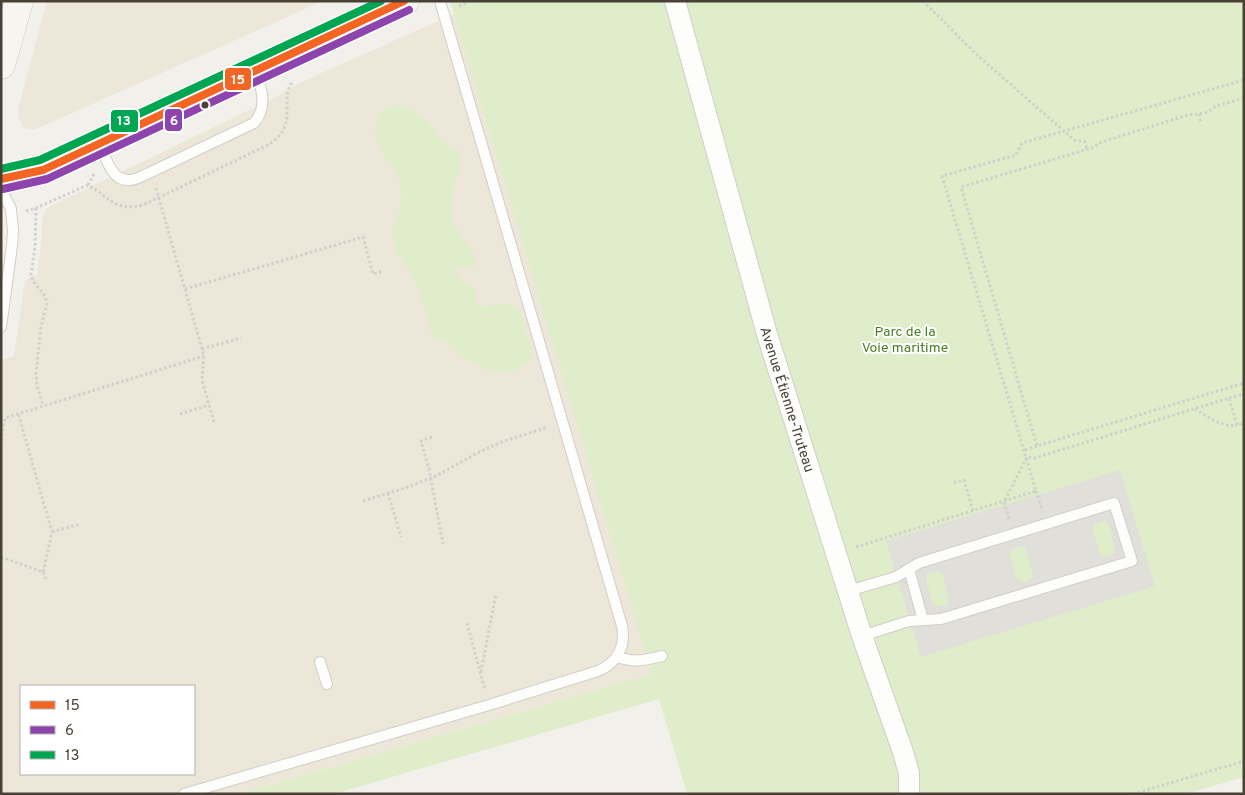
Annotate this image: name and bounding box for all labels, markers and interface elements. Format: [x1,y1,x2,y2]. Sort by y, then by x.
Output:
line badge: 15 [224,67,252,91]
text: 15 [231,72,245,89]
unlabelled marker [200,100,210,110]
line badge: 6 [164,108,183,132]
line badge: 13 [110,109,139,133]
text: 13 [117,113,131,130]
text: 6 [170,113,178,130]
park label: Parc de la Voie maritime [862,324,948,357]
street label: Avenue Étienne-Truteau [755,325,817,475]
legend [20,685,195,775]
text: 15 [65,697,80,716]
text: 6 [65,722,74,741]
text: 13 [65,747,80,766]

